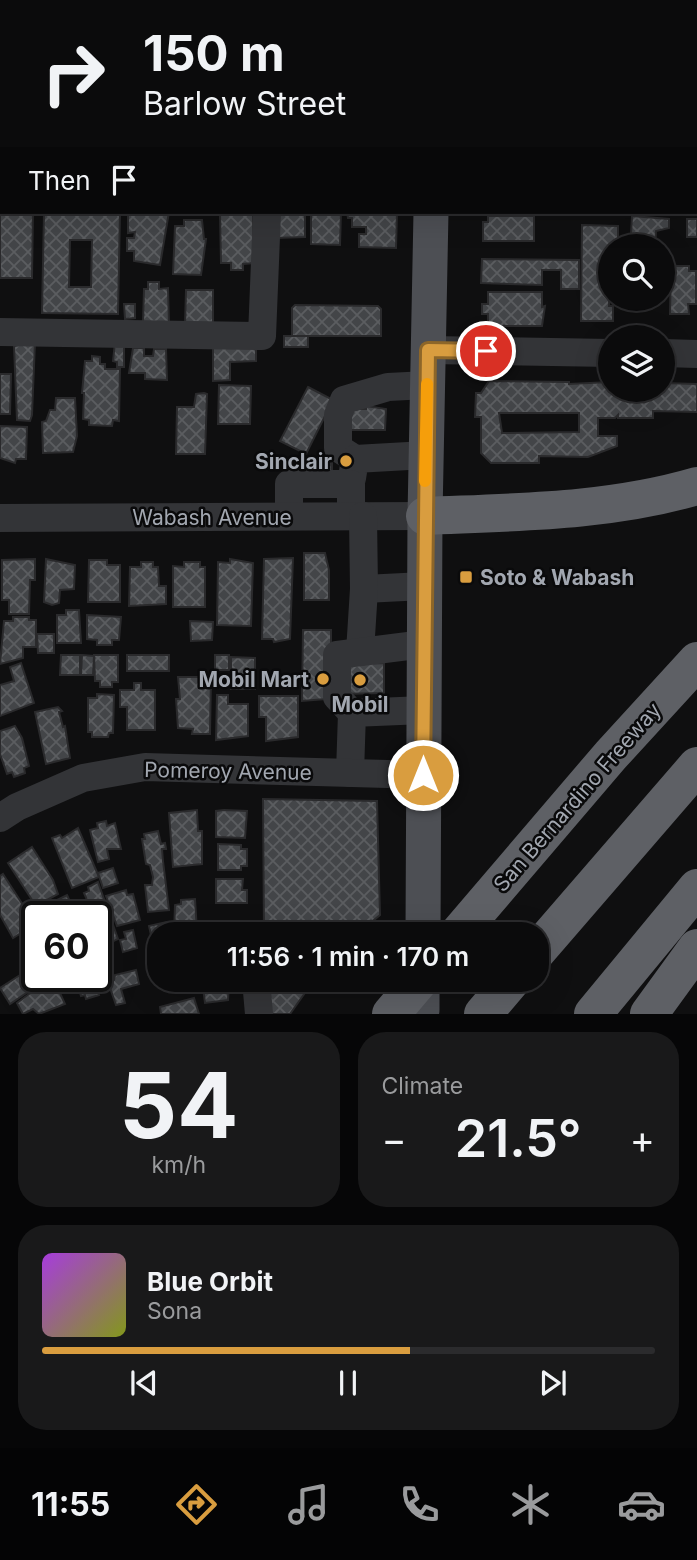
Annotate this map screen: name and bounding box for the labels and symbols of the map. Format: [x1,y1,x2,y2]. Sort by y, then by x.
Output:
pin [456,321,516,381]
place label: Sinclair [255,449,332,474]
marker: Sinclair [338,453,354,469]
street label: Wabash Avenue [132,505,292,530]
place label: Soto & Wabash [480,565,634,590]
marker: Soto & Wabash [458,569,474,585]
place label: Mobil Mart [199,667,309,692]
marker: Mobil Mart [315,671,331,687]
marker: Mobil [352,672,368,688]
place label: Mobil [331,692,389,717]
street label: San Bernardino Freeway [488,697,666,897]
position arrow [386,738,460,812]
street label: Pomeroy Avenue [144,757,312,785]
speed limit sign: 60 [21,901,112,992]

